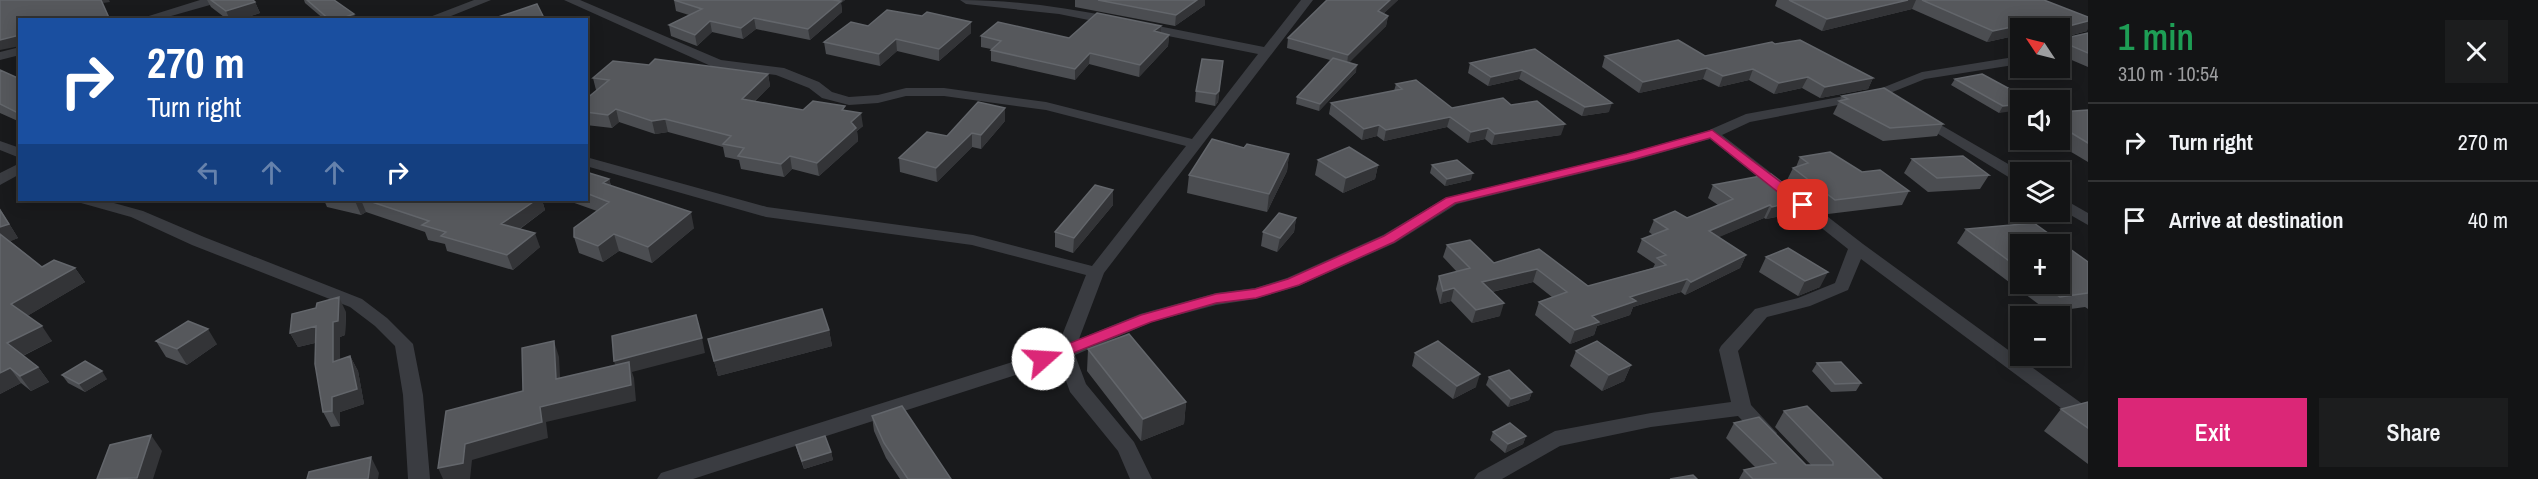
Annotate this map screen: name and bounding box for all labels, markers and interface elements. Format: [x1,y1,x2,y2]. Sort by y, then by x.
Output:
text: 1 min [2118,13,2194,61]
north arrow [2010,18,2070,78]
map controls [2010,18,2070,366]
button: close [2445,20,2508,83]
text: 270 m [147,35,245,91]
icon: right [48,42,126,120]
text: 310 m · 10:54 [2118,60,2218,87]
text: Turn right [147,89,241,125]
button: sound [2010,90,2070,150]
icon: right [2118,126,2151,159]
text: Turn right [2169,127,2253,157]
text: 270 m [2458,127,2508,157]
icon: left [192,156,225,189]
icon: ahead [255,156,288,189]
icon: ahead [318,156,351,189]
icon: right [381,156,414,189]
button: layers [2010,162,2070,222]
pin [1777,179,1828,230]
icon: arrive [1786,188,1819,221]
icon: arrive [2118,204,2151,237]
text: Arrive at destination [2169,205,2343,235]
text: 40 m [2468,205,2508,235]
button: + [2010,234,2070,294]
button: − [2010,306,2070,366]
position arrow [1011,327,1075,391]
button: Exit [2118,398,2307,467]
button: Share [2319,398,2508,467]

